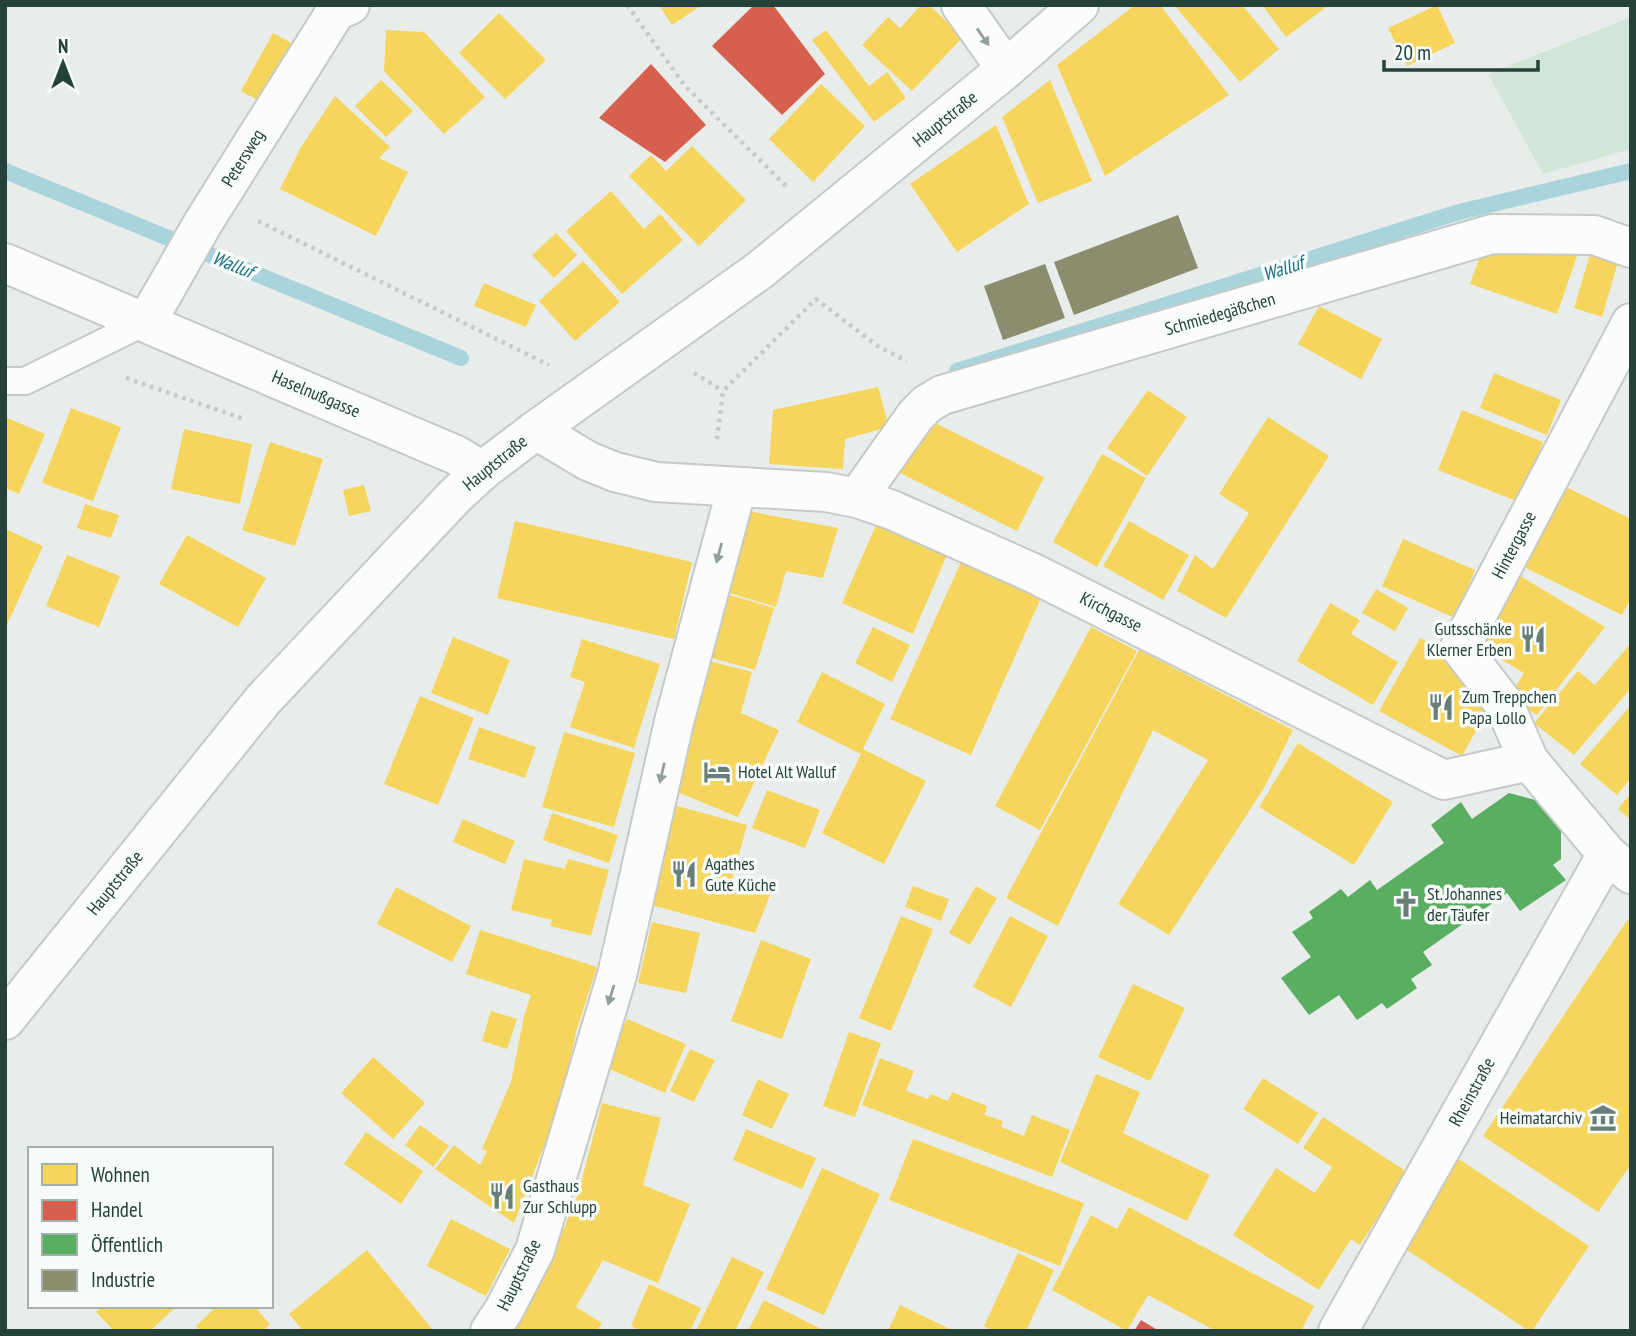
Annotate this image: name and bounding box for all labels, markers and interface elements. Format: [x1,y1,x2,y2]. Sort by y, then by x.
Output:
north arrow [28,28,98,98]
one-way arrow [976,28,990,46]
scale bar [1384,28,1538,72]
text: N [58,34,68,58]
text: 20 m [1394,39,1431,66]
street label: Hauptstraße [908,85,982,152]
street label: Petersweg [216,125,269,191]
water label: Walluf [209,245,261,284]
water label: Walluf [1259,249,1310,286]
street label: Schmiedegäßchen [1162,287,1278,340]
street label: Haselnußgasse [269,365,364,422]
street label: Hauptstraße [458,429,532,496]
street label: Hintergasse [1486,507,1541,582]
one-way arrow [713,542,724,564]
street label: Kirchgasse [1076,586,1146,637]
place label: Gutsschänke Klerner Erben [1427,617,1512,661]
restaurant icon: Gutsschänke Klerner Erben [1518,624,1548,654]
place label: Zum Treppchen Papa Lollo [1462,685,1557,729]
restaurant icon: Zum Treppchen Papa Lollo [1426,692,1456,722]
hotel icon: Hotel Alt Walluf [702,757,732,787]
place label: Hotel Alt Walluf [738,760,837,783]
one-way arrow [657,762,668,784]
street label: Hauptstraße [81,846,148,920]
place label: Agathes Gute Küche [705,852,776,896]
restaurant icon: Agathes Gute Küche [669,859,699,889]
place label: St. Johannes der Täufer [1427,882,1502,926]
church icon: St. Johannes der Täufer [1391,889,1421,919]
one-way arrow [605,984,615,1005]
street label: Rheinstraße [1443,1053,1500,1130]
museum icon: Heimatarchiv [1588,1103,1618,1133]
place label: Heimatarchiv [1500,1106,1582,1129]
legend [28,1147,273,1308]
text: Wohnen [91,1161,150,1188]
place label: Gasthaus Zur Schlupp [523,1174,597,1218]
restaurant icon: Gasthaus Zur Schlupp [487,1181,517,1211]
text: Handel [91,1196,143,1223]
text: Öffentlich [91,1231,163,1258]
street label: Hauptstraße [491,1235,546,1314]
text: Industrie [91,1266,155,1293]

